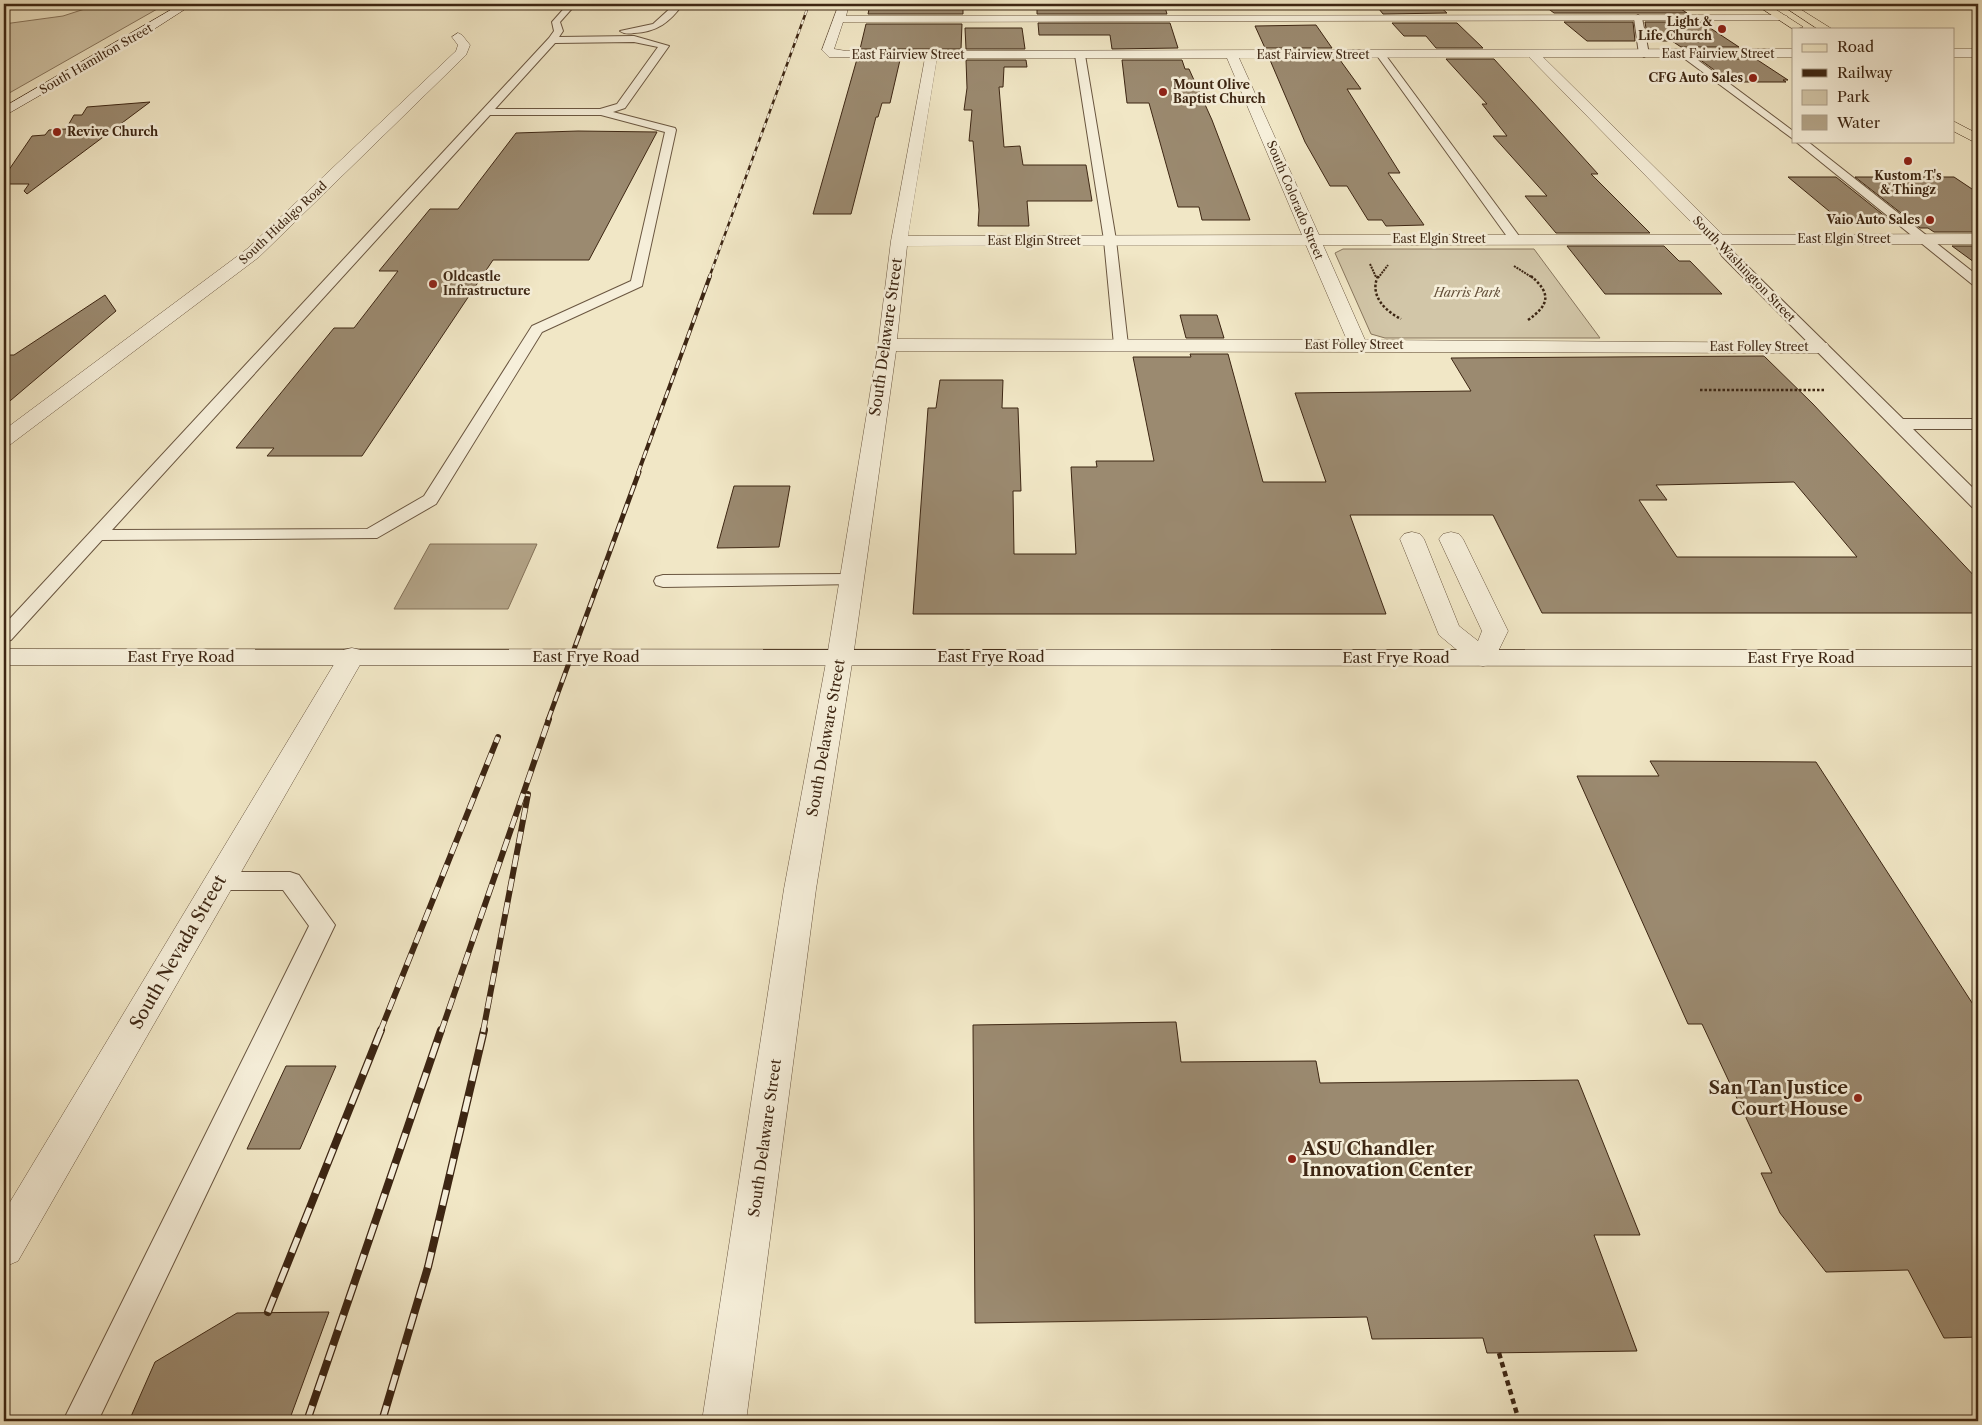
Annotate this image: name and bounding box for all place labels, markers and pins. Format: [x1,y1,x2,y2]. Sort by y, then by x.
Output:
place label: Light & Life Church [1638,14,1713,43]
marker: Light & Life Church [1716,23,1728,35]
place label: CFG Auto Sales [1648,70,1743,85]
marker: CFG Auto Sales [1747,72,1759,84]
place label: Mount Olive Baptist Church [1173,77,1266,106]
marker: Mount Olive Baptist Church [1157,86,1169,98]
place label: Revive Church [67,124,159,139]
marker: Revive Church [51,126,63,138]
marker: Kustom T's & Thingz [1902,155,1914,167]
place label: Kustom T's & Thingz [1874,168,1942,197]
place label: Vaio Auto Sales [1825,212,1920,227]
marker: Vaio Auto Sales [1924,214,1936,226]
place label: Oldcastle Infrastructure [443,269,530,298]
marker: Oldcastle Infrastructure [427,278,439,290]
place label: San Tan Justice Court House [1709,1077,1848,1120]
marker: San Tan Justice Court House [1852,1092,1864,1104]
place label: ASU Chandler Innovation Center [1301,1138,1473,1181]
marker: ASU Chandler Innovation Center [1286,1153,1298,1165]

